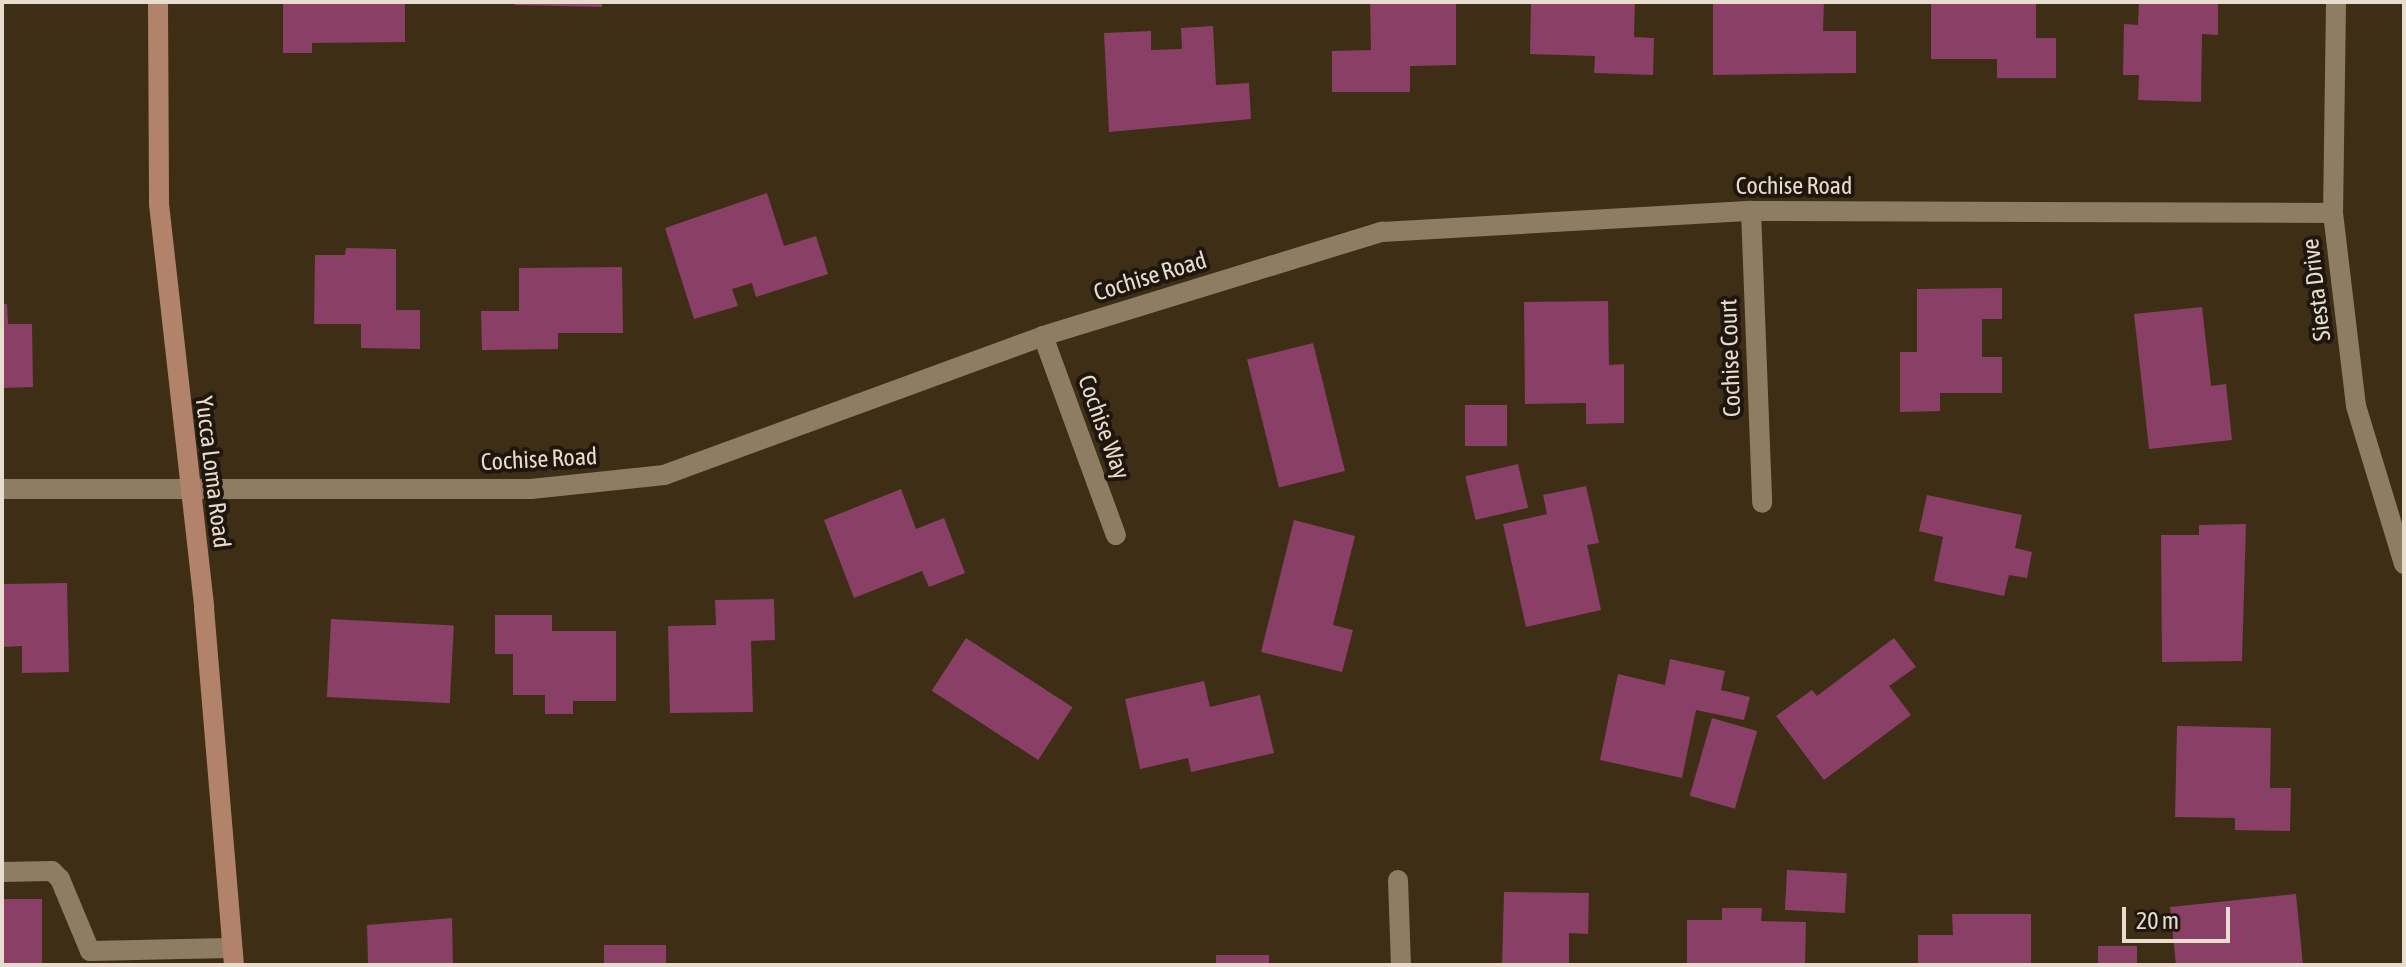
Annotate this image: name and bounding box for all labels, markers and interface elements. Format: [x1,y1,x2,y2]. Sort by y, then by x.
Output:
street label: Cochise Road [1736,172,1852,200]
street label: Siesta Drive [2295,237,2337,343]
street label: Cochise Road [1090,245,1210,307]
street label: Cochise Court [1714,298,1746,418]
street label: Cochise Way [1072,371,1136,483]
street label: Yucca Loma Road [189,395,237,549]
street label: Cochise Road [480,442,598,476]
scale bar [2126,891,2234,941]
text: 20 m [2136,907,2179,934]

